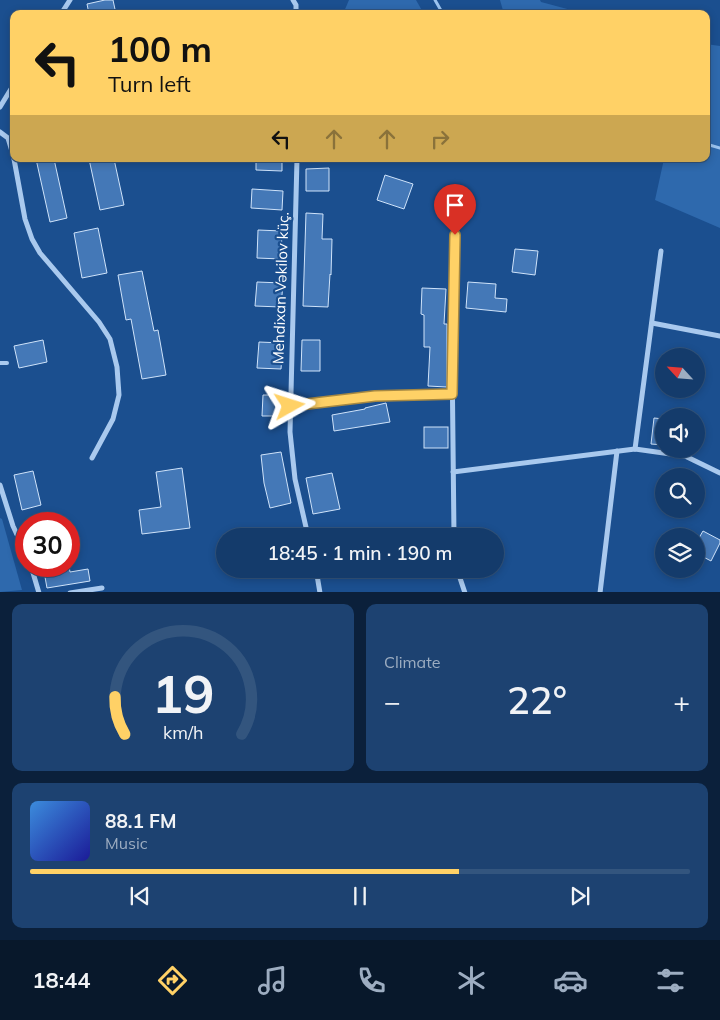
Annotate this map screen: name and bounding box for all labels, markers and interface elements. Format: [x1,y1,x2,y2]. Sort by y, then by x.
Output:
text: 100 m [108,27,212,71]
icon: left [25,30,90,95]
text: Turn left [108,70,191,98]
icon: left [267,125,295,153]
icon: ahead [320,125,348,153]
icon: ahead [373,125,401,153]
icon: right [426,125,454,153]
pin [434,184,476,235]
icon: arrive [441,191,469,219]
street label: Mehdixan Vəkilov küç. [268,212,293,364]
north arrow [655,348,705,398]
map controls [655,348,705,578]
position arrow [263,379,315,431]
button: sound [655,408,705,458]
button: search [655,468,705,518]
speed limit sign: 30 [15,512,80,577]
button: layers [655,528,705,578]
text: 18:45 · 1 min · 190 m [267,541,453,565]
text: Climate [384,652,440,672]
text: 19 [152,661,214,726]
text: 22° [507,676,567,724]
text: − [384,684,401,719]
text: + [673,684,690,719]
text: km/h [163,721,203,743]
text: 88.1 FM [105,809,177,833]
text: Music [105,833,148,853]
icon: previous [126,882,154,910]
icon: pause [346,882,374,910]
icon: next [566,882,594,910]
icon: directions [155,963,190,998]
icon: music [255,963,290,998]
icon: phone [354,963,389,998]
icon: climate [454,963,489,998]
icon: car [553,963,588,998]
icon: filters [653,963,688,998]
text: 18:44 [32,966,91,994]

